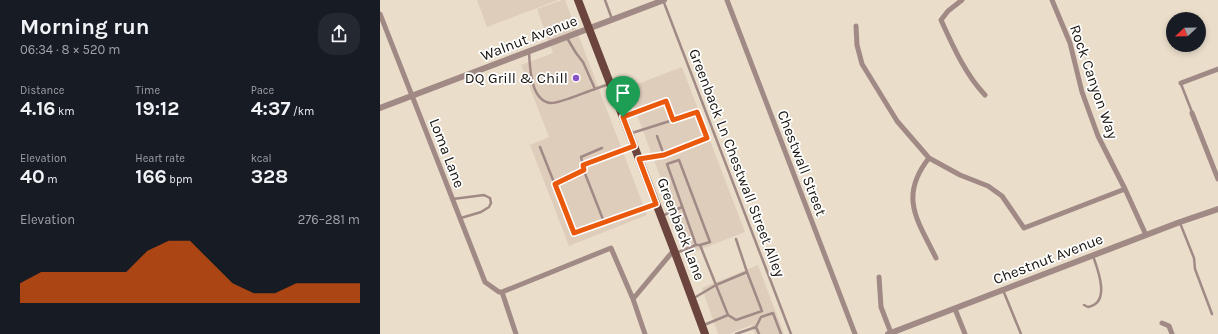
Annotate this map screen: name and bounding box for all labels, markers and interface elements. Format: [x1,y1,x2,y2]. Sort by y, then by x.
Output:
street label: Walnut Avenue [478,11,580,65]
north arrow [1166,12,1206,52]
map controls [1166,12,1206,52]
button: share [318,13,360,55]
text: Morning run [20,14,149,40]
street label: Rock Canyon Way [1066,23,1122,141]
text: 06:34 · 8 × 520 m [20,42,120,57]
street label: Greenback Ln Chestwall Street Alley [685,46,789,280]
place label: DQ Grill & Chill [465,69,568,87]
marker: DQ Grill & Chill [571,73,581,83]
pin [606,76,640,117]
icon: arrive [612,82,634,104]
text: Distance [20,84,64,97]
text: Time [135,84,160,97]
text: Pace [251,84,274,97]
text: 4.16 [20,97,55,120]
text: 19:12 [135,97,179,120]
text: 4:37 [251,97,290,120]
text: km [55,105,75,118]
text: /km [290,105,314,118]
street label: Chestwall Street [774,108,831,219]
street label: Loma Lane [426,116,468,190]
text: Elevation [20,152,67,165]
text: Heart rate [135,152,185,165]
text: kcal [251,152,272,165]
text: 40 [20,165,45,188]
text: 166 [135,165,167,188]
text: 328 [251,165,288,188]
text: m [45,173,57,186]
text: bpm [167,173,193,186]
street label: Greenback Lane [653,175,709,283]
text: Elevation [20,212,75,227]
text: 276–281 m [298,212,360,227]
street label: Chestnut Avenue [991,230,1105,288]

